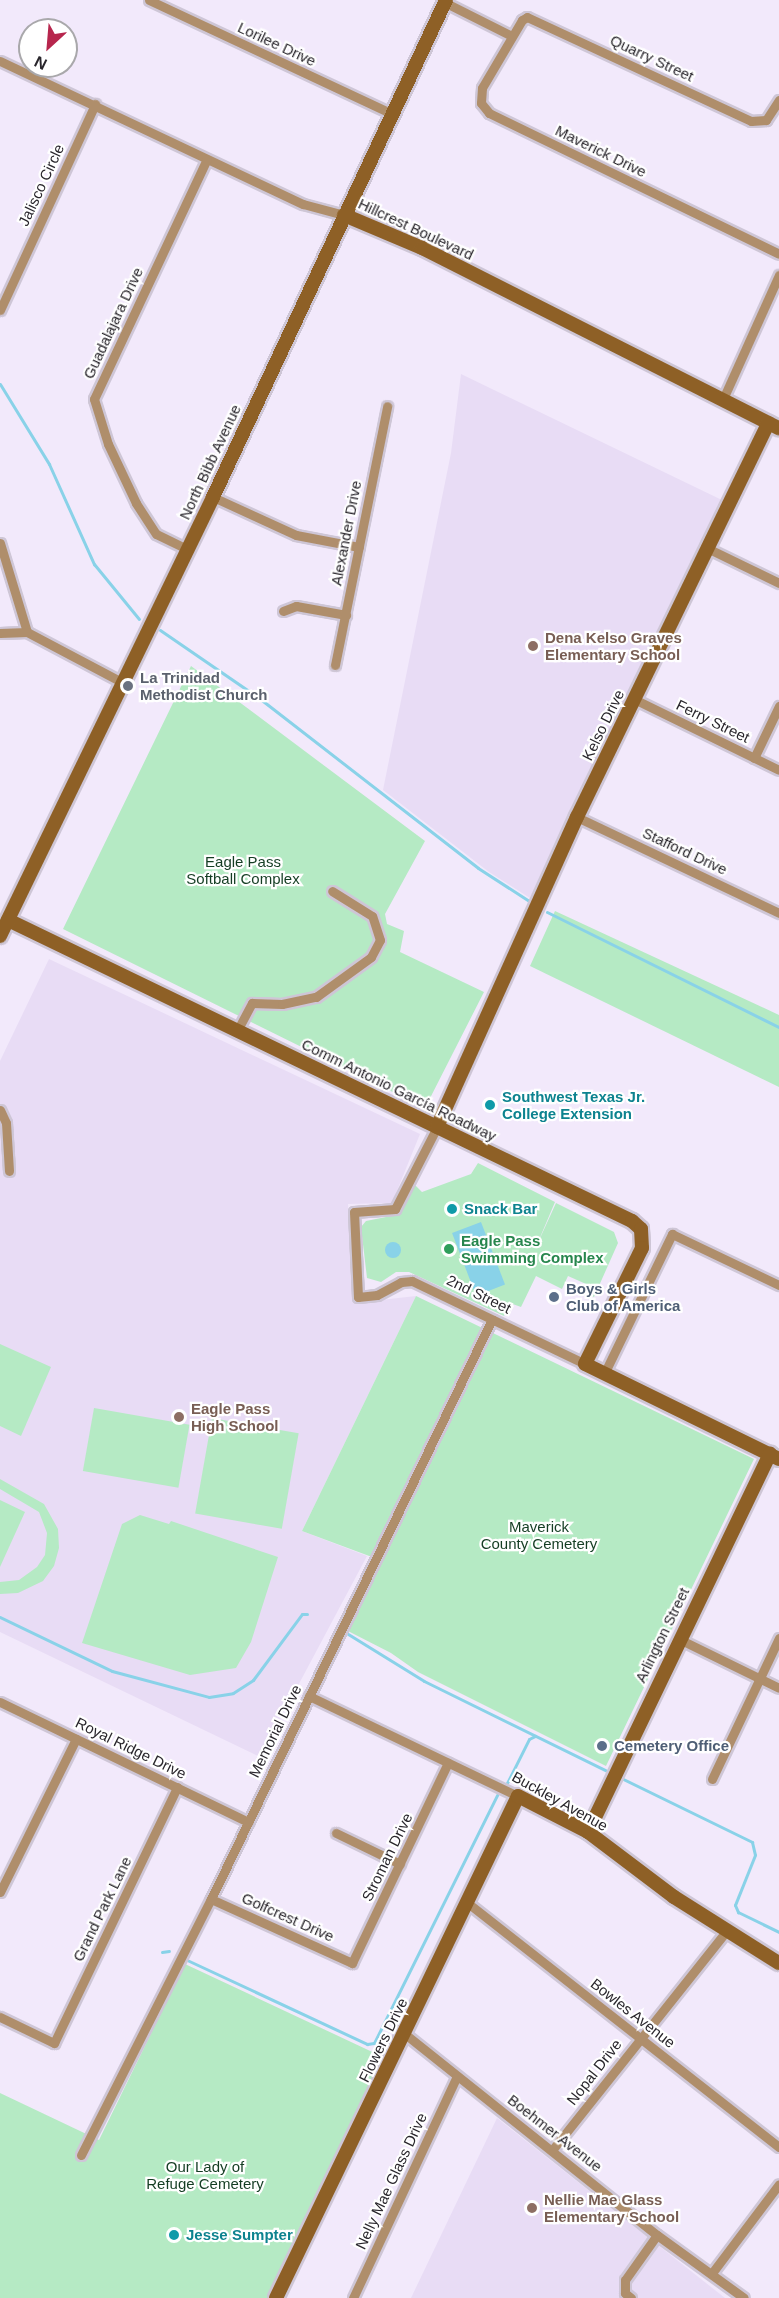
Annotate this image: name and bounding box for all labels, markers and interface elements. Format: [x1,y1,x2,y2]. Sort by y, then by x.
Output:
north arrow [18,18,78,78]
street label: Lorilee Drive [235,18,319,70]
street label: Quarry Street [607,31,697,85]
text: N [32,53,50,73]
street label: Maverick Drive [552,121,650,181]
street label: Jalisco Circle [14,141,68,229]
street label: Hillcrest Boulevard [356,194,476,264]
street label: Guadalajara Drive [79,264,147,382]
street label: North Bibb Avenue [175,401,245,523]
street label: Alexander Drive [327,479,365,587]
place label: Dena Kelso Graves Elementary School [545,628,682,663]
marker: Dena Kelso Graves Elementary School [526,639,540,653]
place label: La Trinidad Methodist Church [140,668,267,703]
marker: La Trinidad Methodist Church [121,679,135,693]
street label: Kelso Drive [578,687,628,763]
street label: Ferry Street [673,696,753,746]
street label: Stafford Drive [640,824,730,878]
park label: Eagle Pass Softball Complex [186,852,300,887]
street label: Comm Antonio García Roadway [298,1035,500,1145]
place label: Southwest Texas Jr. College Extension [502,1087,645,1122]
marker: Southwest Texas Jr. College Extension [483,1098,497,1112]
place label: Snack Bar [464,1200,537,1218]
marker: Snack Bar [445,1202,459,1216]
place label: Eagle Pass Swimming Complex [461,1231,604,1266]
marker: Eagle Pass Swimming Complex [442,1242,456,1256]
street label: 2nd Street [444,1271,514,1317]
place label: Boys & Girls Club of America [566,1279,681,1314]
marker: Boys & Girls Club of America [547,1290,561,1304]
place label: Eagle Pass High School [191,1399,278,1434]
marker: Eagle Pass High School [172,1410,186,1424]
park label: Maverick County Cemetery [481,1517,597,1552]
street label: Arlington Street [631,1585,693,1685]
street label: Memorial Drive [245,1682,305,1780]
street label: Royal Ridge Drive [73,1713,189,1783]
place label: Cemetery Office [614,1737,729,1755]
marker: Cemetery Office [595,1739,609,1753]
street label: Buckley Avenue [509,1767,611,1835]
street label: Stroman Drive [358,1810,416,1904]
street label: Grand Park Lane [69,1854,135,1964]
street label: Golfcrest Drive [239,1889,337,1945]
street label: Bowles Avenue [587,1974,679,2052]
street label: Flowers Drive [355,1995,411,2085]
street label: Nopal Drive [563,2036,625,2108]
street label: Boehmer Avenue [504,2090,606,2176]
street label: Nelly Mae Glass Drive [351,2110,431,2252]
park label: Our Lady of Refuge Cemetery [146,2157,264,2192]
place label: Nellie Mae Glass Elementary School [544,2190,679,2225]
marker: Nellie Mae Glass Elementary School [525,2201,539,2215]
place label: Jesse Sumpter [186,2226,293,2244]
marker: Jesse Sumpter [167,2228,181,2242]

